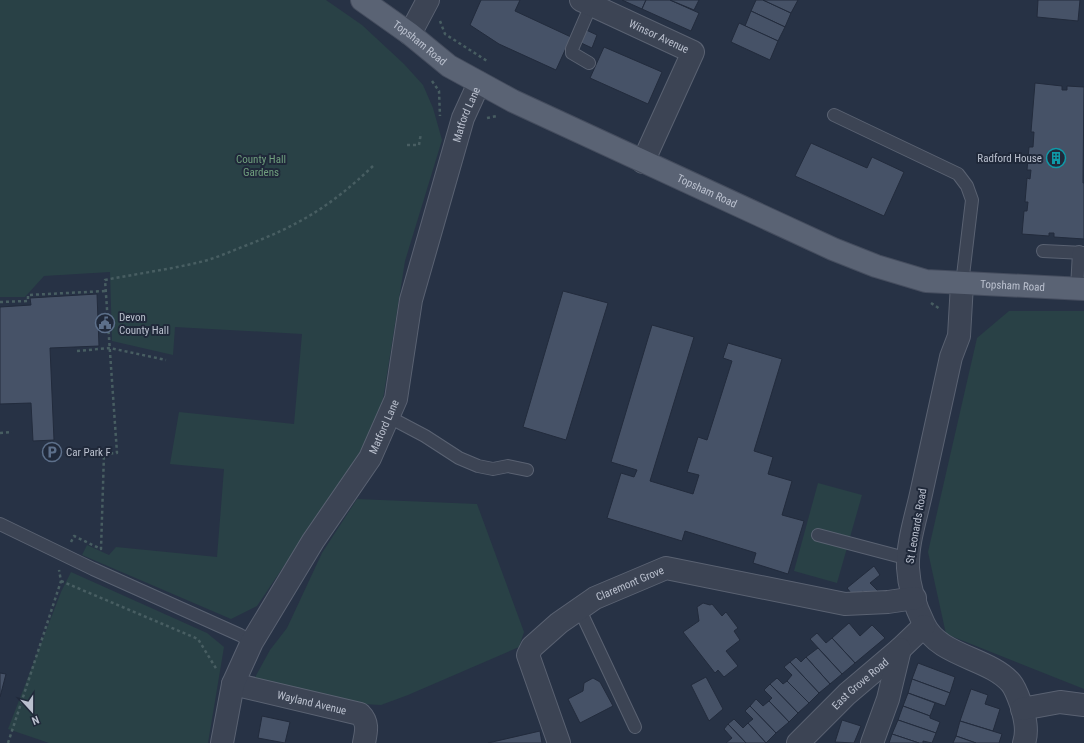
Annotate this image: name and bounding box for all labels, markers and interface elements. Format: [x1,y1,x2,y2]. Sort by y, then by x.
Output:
street label: Winsor Avenue [627,17,691,56]
street label: Topsham Road [390,18,449,68]
street label: Matford Lane [450,85,483,144]
building icon: Radford House [1045,147,1067,169]
place label: Radford House [977,152,1042,165]
park label: County Hall Gardens [236,153,286,179]
street label: Topsham Road [675,172,739,211]
street label: Topsham Road [980,278,1045,294]
place label: Devon County Hall [119,311,169,337]
public building icon: Devon County Hall [94,312,116,334]
street label: Matford Lane [367,398,402,456]
parking icon: Car Park F [41,441,63,463]
place label: Car Park F [66,446,111,459]
street label: St Leonards Road [903,487,930,565]
street label: Claremont Grove [594,564,666,604]
street label: East Grove Road [829,656,891,712]
street label: Wayland Avenue [276,689,348,718]
north arrow [12,691,52,731]
text: N [30,713,41,727]

